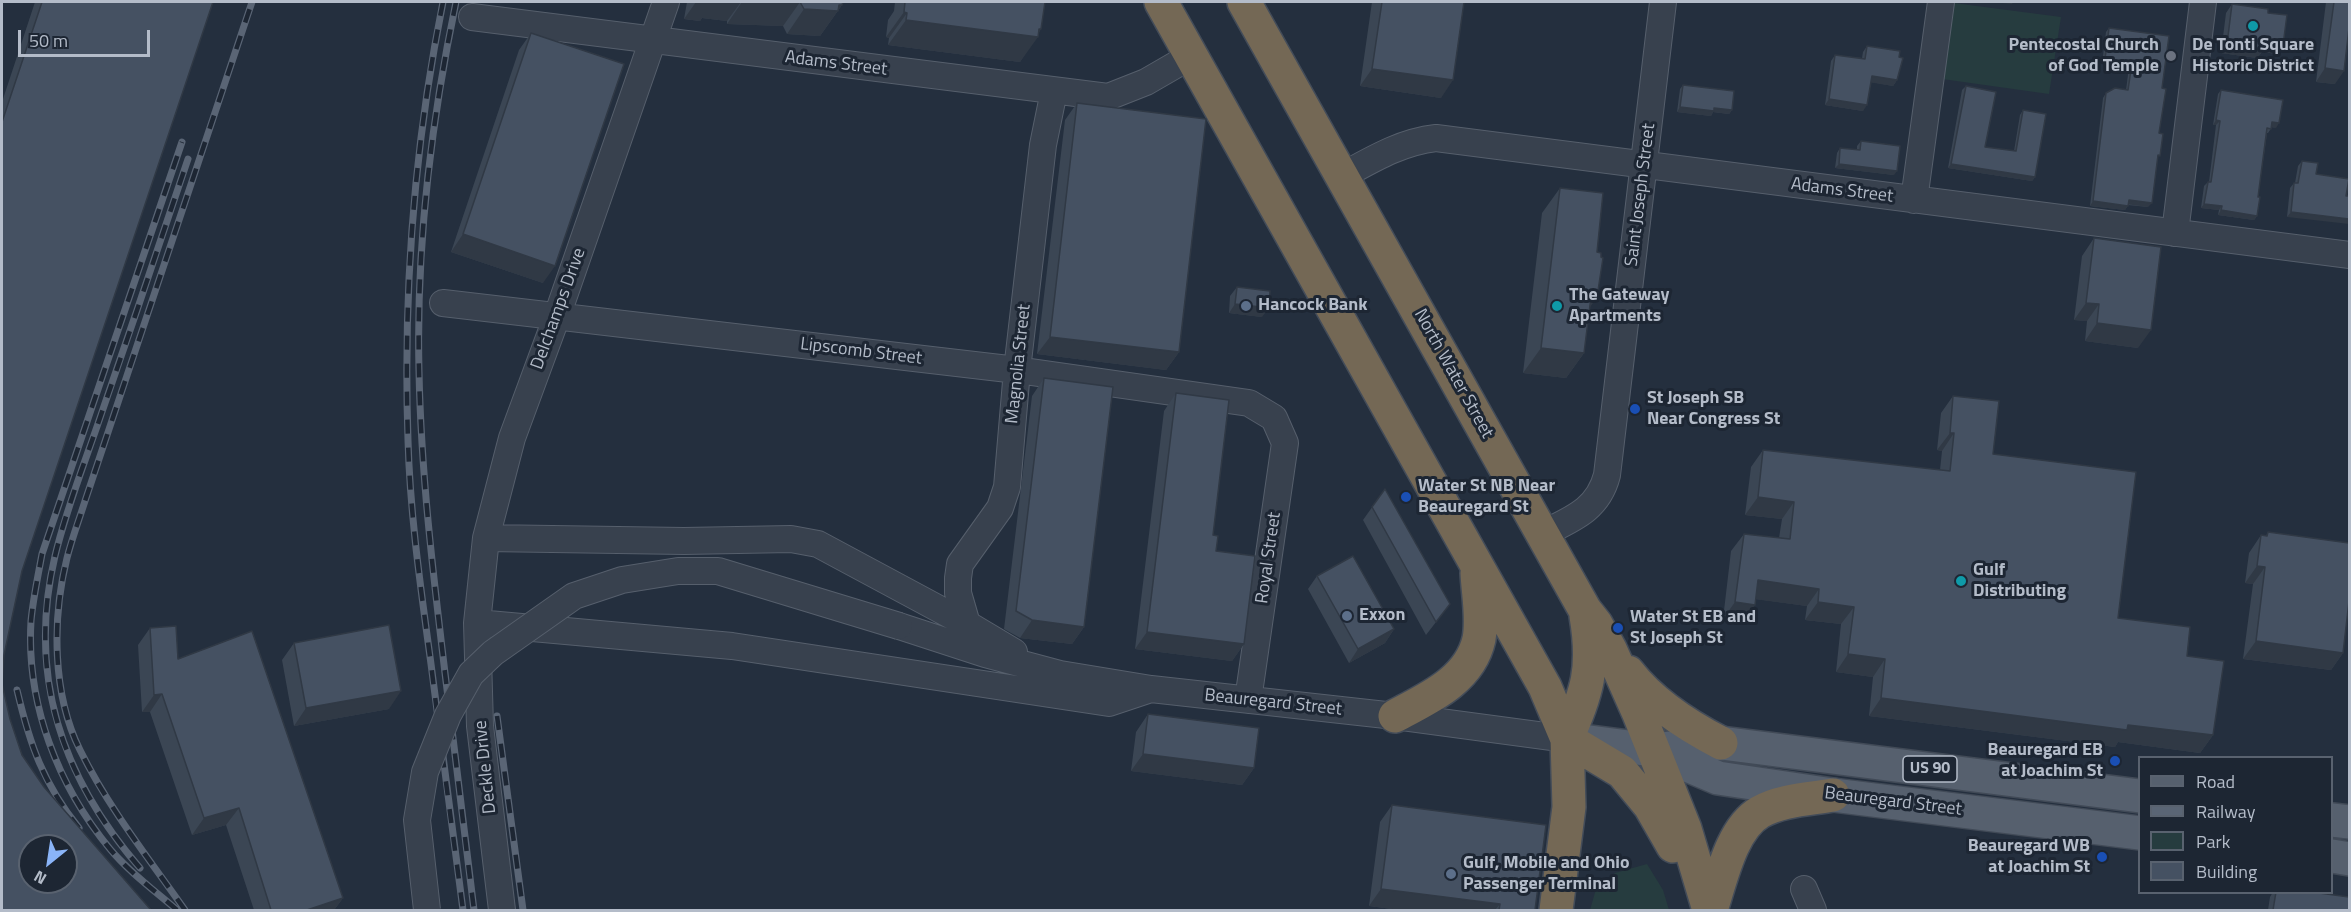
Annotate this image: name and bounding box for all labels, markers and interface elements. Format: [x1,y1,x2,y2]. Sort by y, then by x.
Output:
scale bar [21,18,153,56]
marker: De Tonti Square Historic District [2246,19,2260,33]
text: 50 m [29,27,68,54]
place label: Pentecostal Church of God Temple [2009,35,2159,78]
place label: De Tonti Square Historic District [2192,35,2314,78]
street label: Adams Street [784,47,888,81]
marker: Pentecostal Church of God Temple [2164,49,2178,63]
street label: Saint Joseph Street [1621,122,1661,268]
street label: Adams Street [1790,174,1894,208]
street label: Delchamps Drive [527,245,591,373]
place label: The Gateway Apartments [1569,285,1669,328]
place label: Hancock Bank [1258,295,1368,317]
marker: Hancock Bank [1239,299,1253,313]
marker: The Gateway Apartments [1550,299,1564,313]
street label: Magnolia Street [1002,303,1036,425]
street label: North Water Street [1409,306,1497,442]
street label: Lipscomb Street [799,334,923,370]
place label: St Joseph SB Near Congress St [1647,388,1780,430]
marker: St Joseph SB Near Congress St [1628,402,1642,416]
place label: Water St NB Near Beauregard St [1418,476,1555,518]
marker: Water St NB Near Beauregard St [1399,490,1413,504]
street label: Royal Street [1252,511,1286,605]
place label: Gulf Distributing [1973,560,2066,602]
marker: Gulf Distributing [1954,574,1968,588]
place label: Exxon [1359,605,1405,627]
place label: Water St EB and St Joseph St [1630,607,1756,650]
marker: Exxon [1340,609,1354,623]
marker: Water St EB and St Joseph St [1611,621,1625,635]
street label: Beauregard Street [1203,685,1343,721]
street label: Deckle Drive [470,719,502,815]
place label: Beauregard EB at Joachim St [1988,740,2103,783]
marker: Beauregard EB at Joachim St [2108,754,2122,768]
road number: US 90 [1903,756,1957,782]
legend [2138,756,2333,894]
text: Road [2196,768,2235,795]
street label: Beauregard Street [1823,783,1963,821]
text: Railway [2196,798,2255,825]
text: Park [2196,828,2230,855]
north arrow [18,834,78,894]
place label: Beauregard WB at Joachim St [1968,836,2090,878]
marker: Beauregard WB at Joachim St [2095,850,2109,864]
place label: Gulf, Mobile and Ohio Passenger Terminal [1463,853,1630,896]
text: Building [2196,858,2257,885]
text: N [29,865,51,891]
marker: Gulf, Mobile and Ohio Passenger Terminal [1444,867,1458,881]

